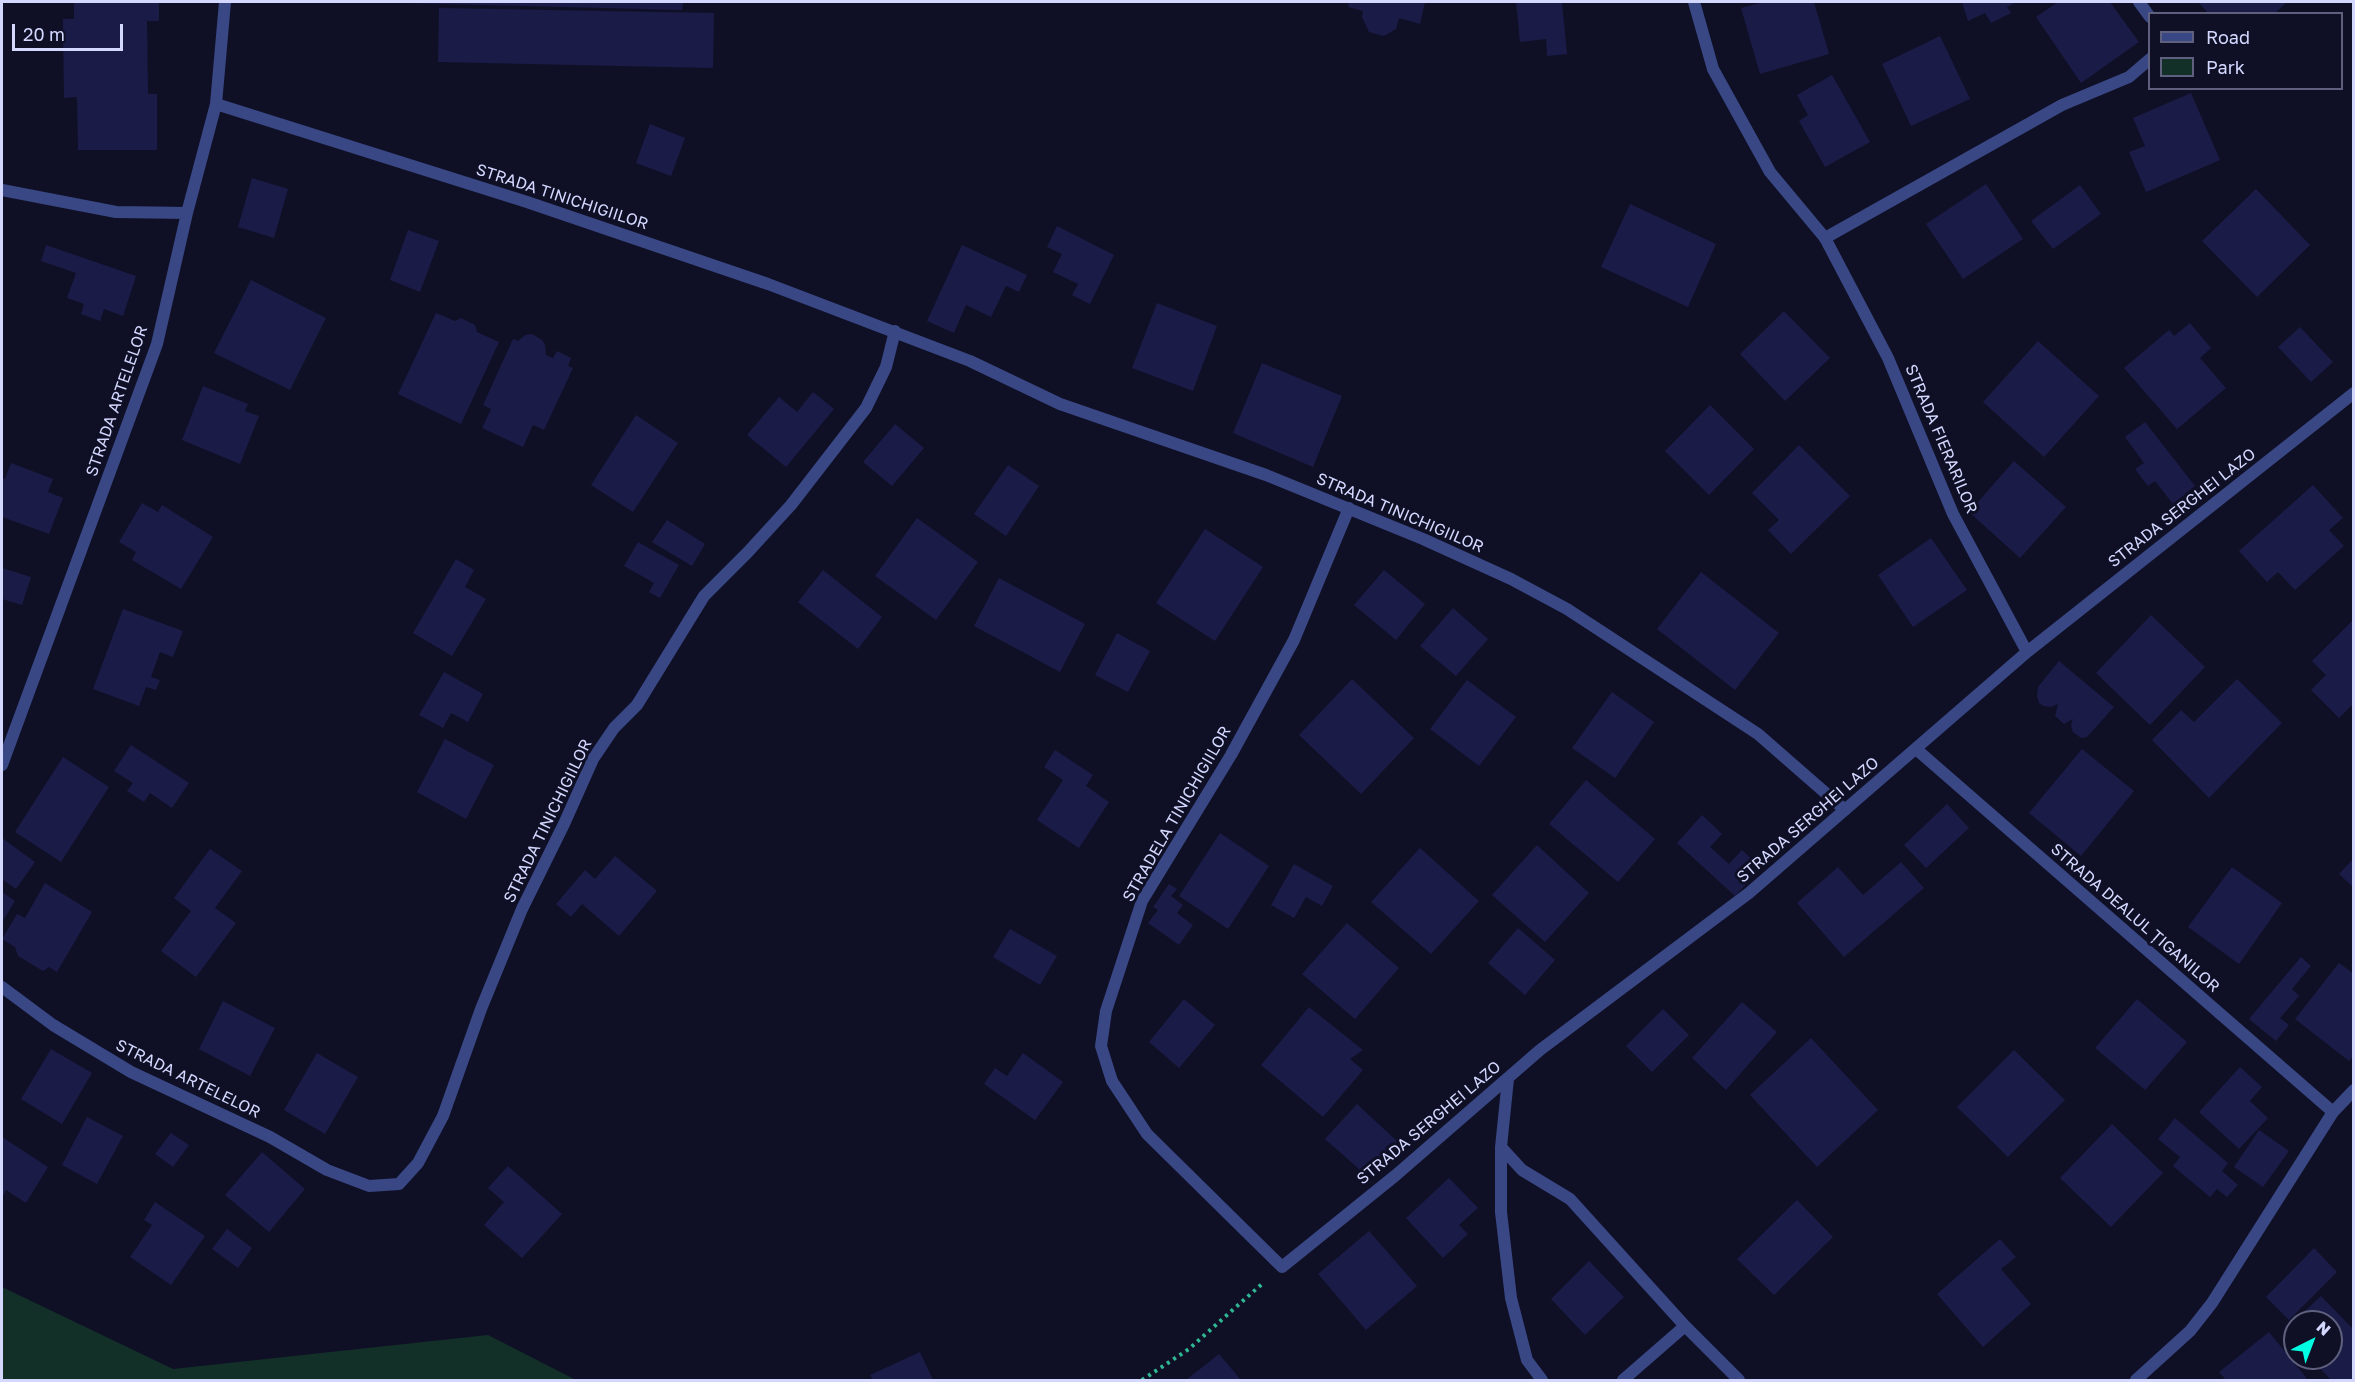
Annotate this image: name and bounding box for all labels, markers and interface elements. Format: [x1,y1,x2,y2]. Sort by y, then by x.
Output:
scale bar [15,12,126,50]
legend [2148,12,2343,90]
text: 20 m [23,23,65,45]
text: Road [2206,26,2250,48]
text: Park [2206,56,2245,78]
street label: STRADA TINICHIGIILOR [473,160,651,234]
street label: STRADA ARTELELOR [82,323,152,479]
street label: STRADA FIERARILOR [1901,362,1981,516]
street label: STRADA SERGHEI LAZO [2104,444,2260,572]
street label: STRADA TINICHIGIILOR [1313,469,1487,557]
street label: STRADELA TINICHIGIILOR [1119,723,1235,905]
street label: STRADA TINICHIGIILOR [500,736,596,906]
street label: STRADA SERGHEI LAZO [1733,753,1883,887]
street label: STRADA DEALUL ȚIGANILOR [2047,839,2223,997]
street label: STRADA ARTELELOR [113,1036,263,1122]
street label: STRADA SERGHEI LAZO [1353,1057,1505,1189]
north arrow [2283,1310,2343,1370]
text: N [2312,1317,2335,1340]

